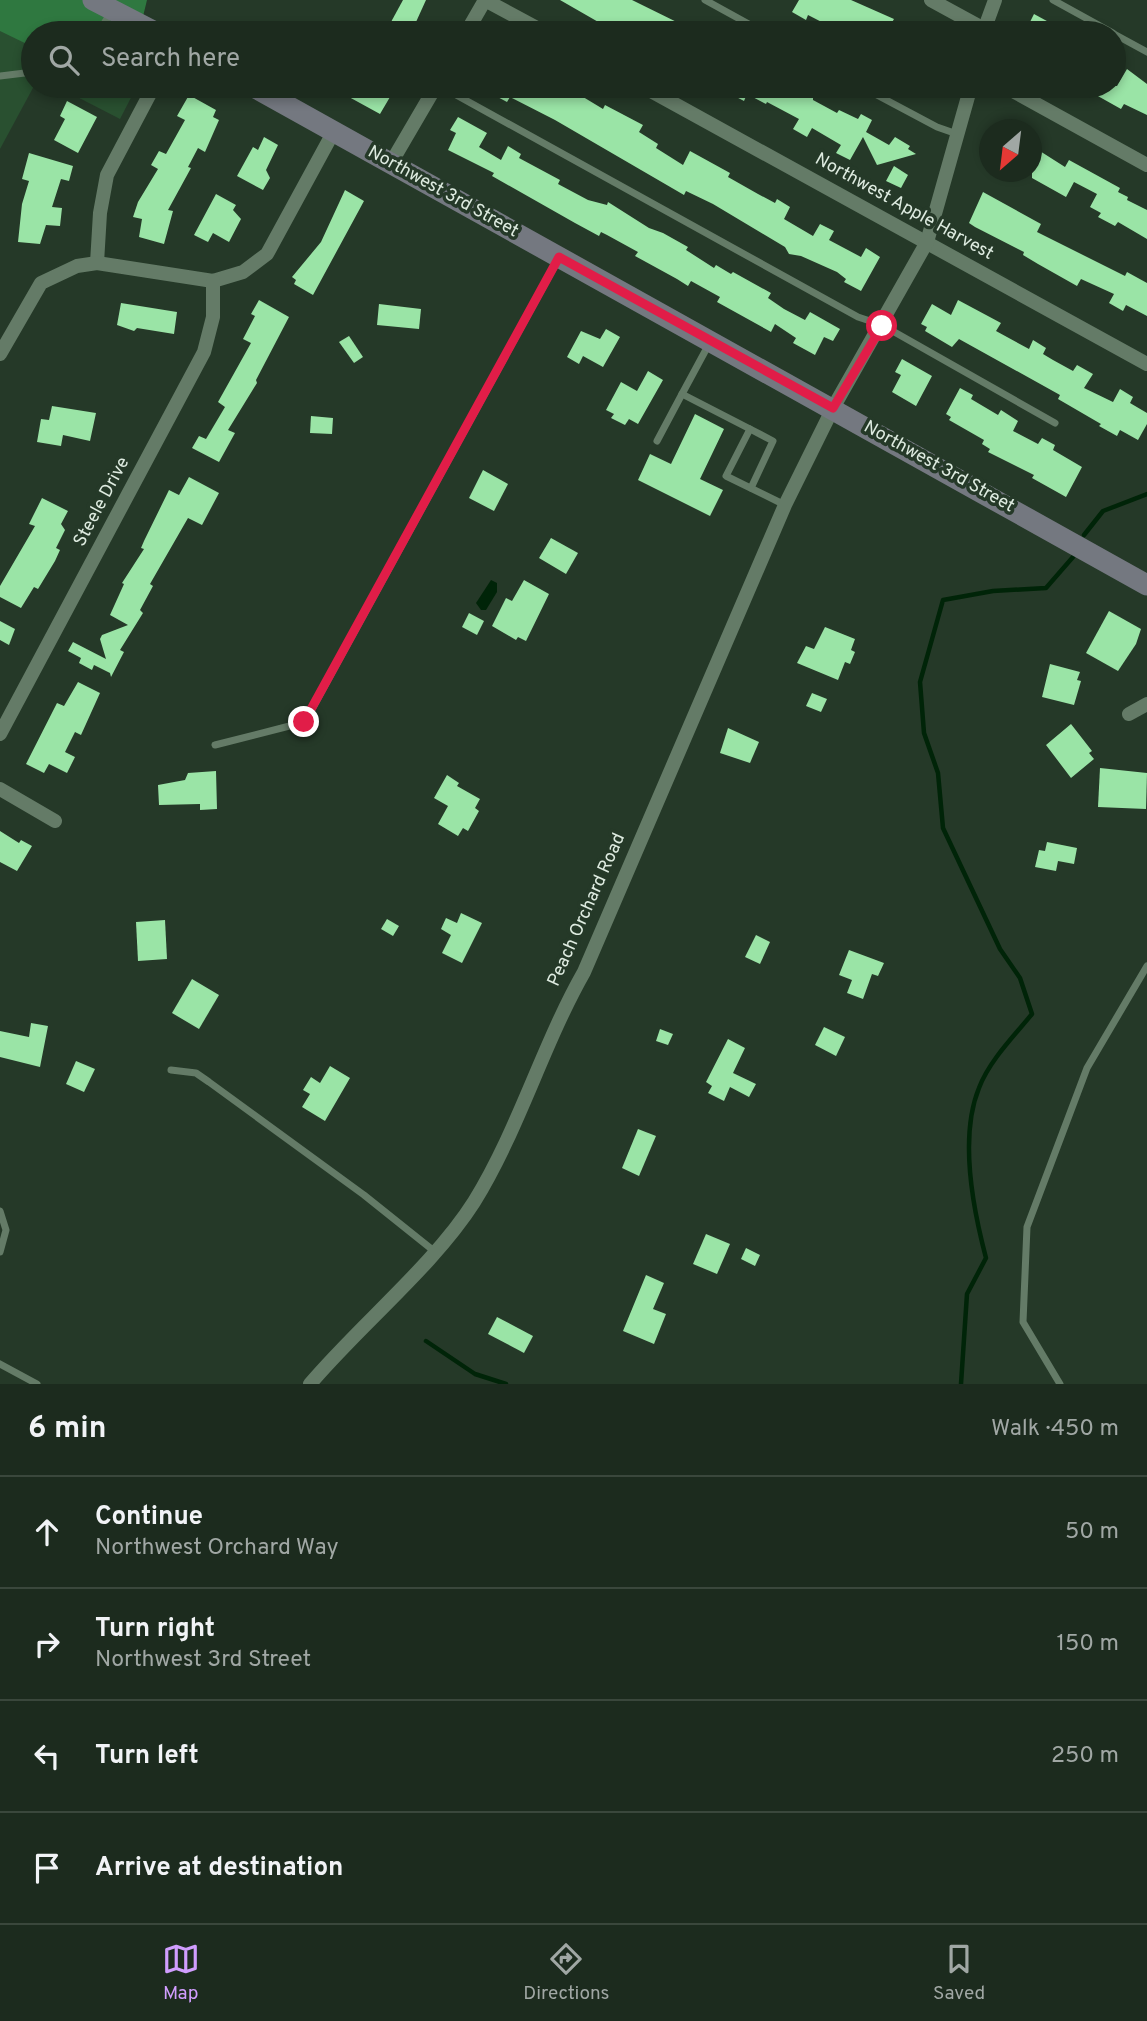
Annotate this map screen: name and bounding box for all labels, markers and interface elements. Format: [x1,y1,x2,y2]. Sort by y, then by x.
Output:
search box [21,21,1126,98]
icon: search [45,41,83,79]
text: Search here [101,43,240,76]
north arrow [979,119,1042,182]
street label: Northwest 3rd Street [363,141,523,243]
street label: Northwest Apple Harvest [811,148,997,266]
route start [866,310,897,341]
street label: Northwest 3rd Street [859,416,1019,518]
street label: Steele Drive [69,453,135,551]
route end [288,706,319,737]
street label: Peach Orchard Road [543,830,631,990]
text: 6 min [28,1411,106,1448]
text: Walk · 450 m [991,1415,1119,1444]
text: Continue [95,1501,203,1534]
icon: ahead [28,1513,66,1551]
text: 50 m [1065,1518,1119,1547]
text: Northwest Orchard Way [95,1534,339,1563]
text: Turn right [95,1613,215,1646]
icon: right [28,1625,66,1663]
text: 150 m [1057,1630,1119,1659]
text: Northwest 3rd Street [95,1646,311,1675]
icon: left [28,1737,66,1775]
text: Turn left [95,1740,199,1773]
text: 250 m [1051,1742,1119,1771]
icon: arrive [28,1849,66,1887]
text: Arrive at destination [95,1852,343,1885]
tab: Map [162,1940,200,2006]
tab: Directions [523,1940,610,2006]
tab: Saved [933,1940,985,2006]

